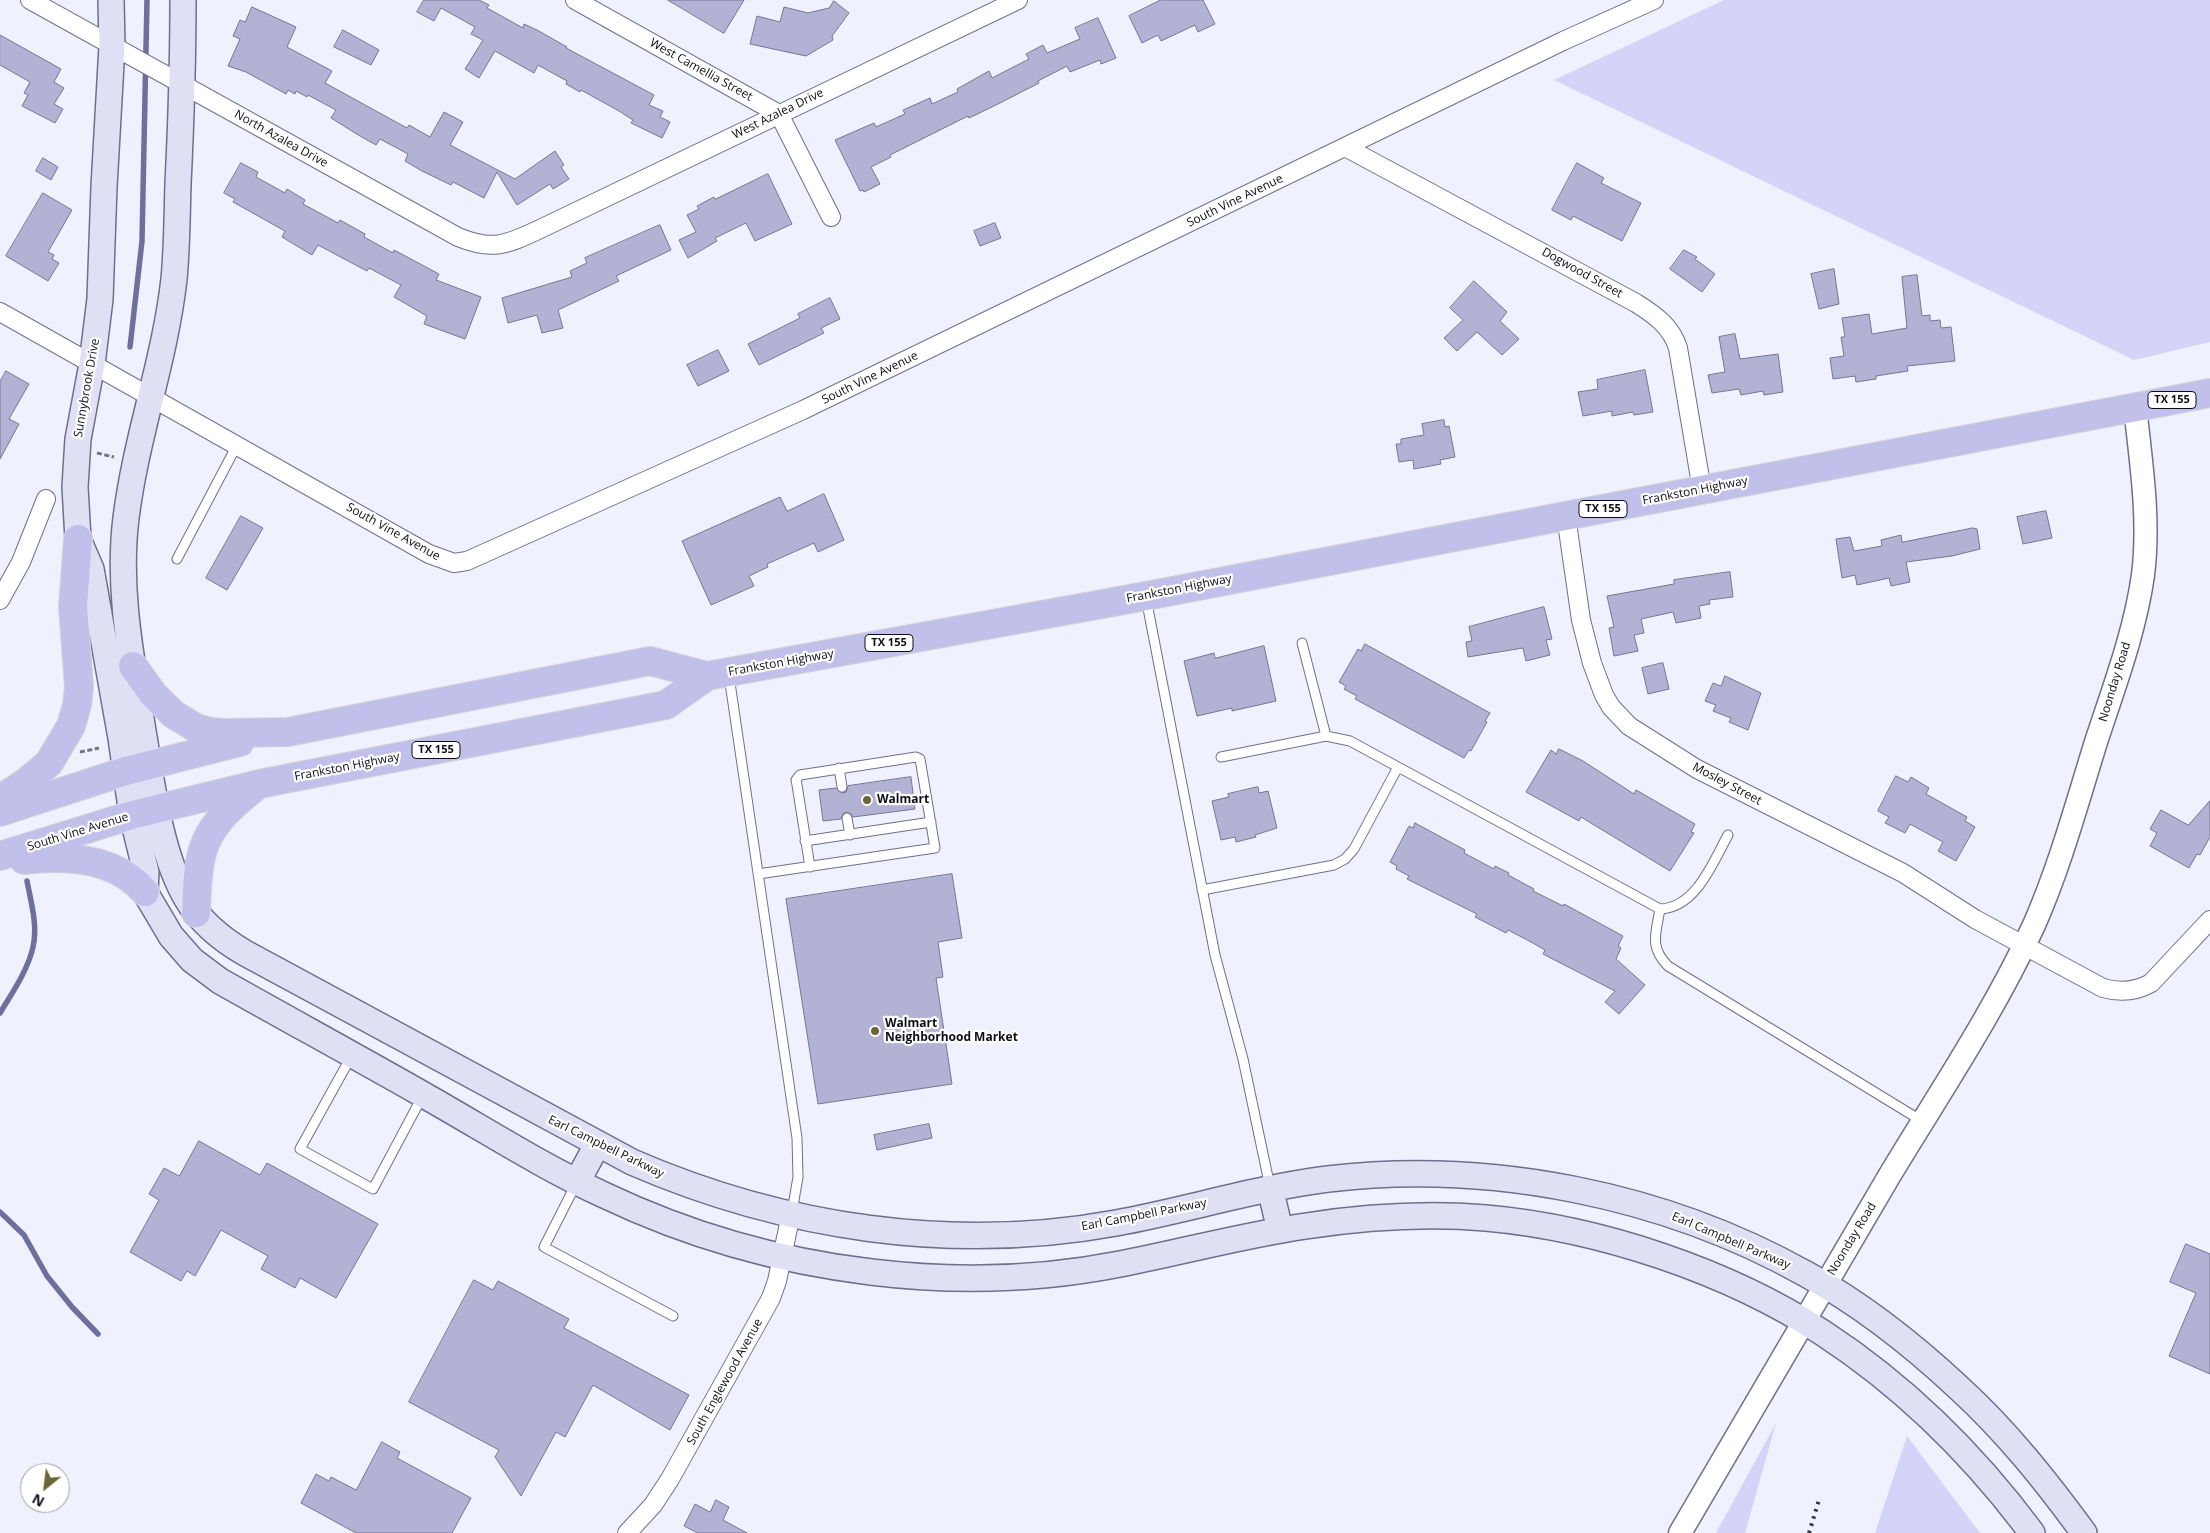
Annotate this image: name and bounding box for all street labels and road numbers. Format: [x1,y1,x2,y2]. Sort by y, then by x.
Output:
street label: West Camellia Street [647,36,755,104]
street label: West Azalea Drive [730,86,826,142]
street label: North Azalea Drive [232,107,330,171]
street label: South Vine Avenue [1185,171,1285,231]
street label: Dogwood Street [1539,245,1625,301]
street label: Sunnybrook Drive [71,337,103,439]
street label: South Vine Avenue [820,348,920,408]
road number: TX 155 [2148,392,2196,408]
street label: Frankston Highway [1641,474,1749,508]
street label: South Vine Avenue [344,500,442,564]
road number: TX 155 [1579,500,1627,518]
street label: Frankston Highway [1125,572,1233,606]
road number: TX 155 [865,634,913,651]
street label: Noonday Road [2096,640,2134,724]
street label: Frankston Highway [727,647,835,679]
road number: TX 155 [412,742,460,758]
street label: Frankston Highway [293,750,401,784]
street label: Mosley Street [1690,760,1764,808]
street label: South Vine Avenue [26,810,130,854]
street label: Earl Campbell Parkway [546,1113,666,1181]
street label: Earl Campbell Parkway [1080,1196,1208,1234]
street label: Noonday Road [1825,1200,1879,1278]
street label: Earl Campbell Parkway [1670,1209,1792,1273]
street label: South Englewood Avenue [684,1316,766,1448]

